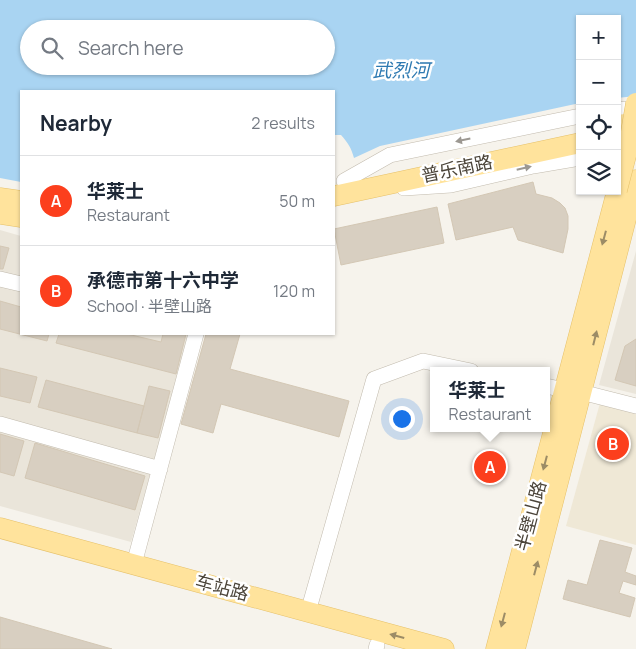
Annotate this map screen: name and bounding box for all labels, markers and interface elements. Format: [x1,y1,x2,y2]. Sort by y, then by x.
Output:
map controls [576,15,621,195]
button: + [576,15,621,60]
search box [20,20,335,75]
icon: search [38,34,66,62]
text: Search here [78,35,184,61]
water label: 武烈河 [372,57,433,83]
button: − [576,60,621,105]
button: locate [576,105,621,150]
text: Nearby [40,109,112,137]
text: 2 results [251,112,315,134]
one-way arrow [456,136,471,144]
street label: 普乐南路 [419,149,495,187]
button: layers [576,150,621,195]
one-way arrow [516,164,531,172]
text: 华莱士 [87,178,144,204]
text: A [51,190,61,212]
text: 50 m [279,190,315,212]
text: Restaurant [87,204,170,226]
one-way arrow [600,231,608,246]
text: 承德市第十六中学 [87,267,239,293]
text: B [51,280,61,302]
text: 120 m [273,280,315,302]
text: School · 半壁山路 [87,295,212,317]
one-way arrow [591,331,599,346]
popup [430,367,550,432]
text: 华莱士 [449,377,506,403]
text: Restaurant [449,403,531,425]
your location [389,406,415,432]
pin: B [597,425,629,463]
pin: A [474,448,506,486]
one-way arrow [541,456,549,471]
street label: 半壁山路 [509,478,551,554]
one-way arrow [532,560,540,575]
street label: 车站路 [193,568,251,606]
one-way arrow [499,613,507,628]
one-way arrow [389,632,404,640]

